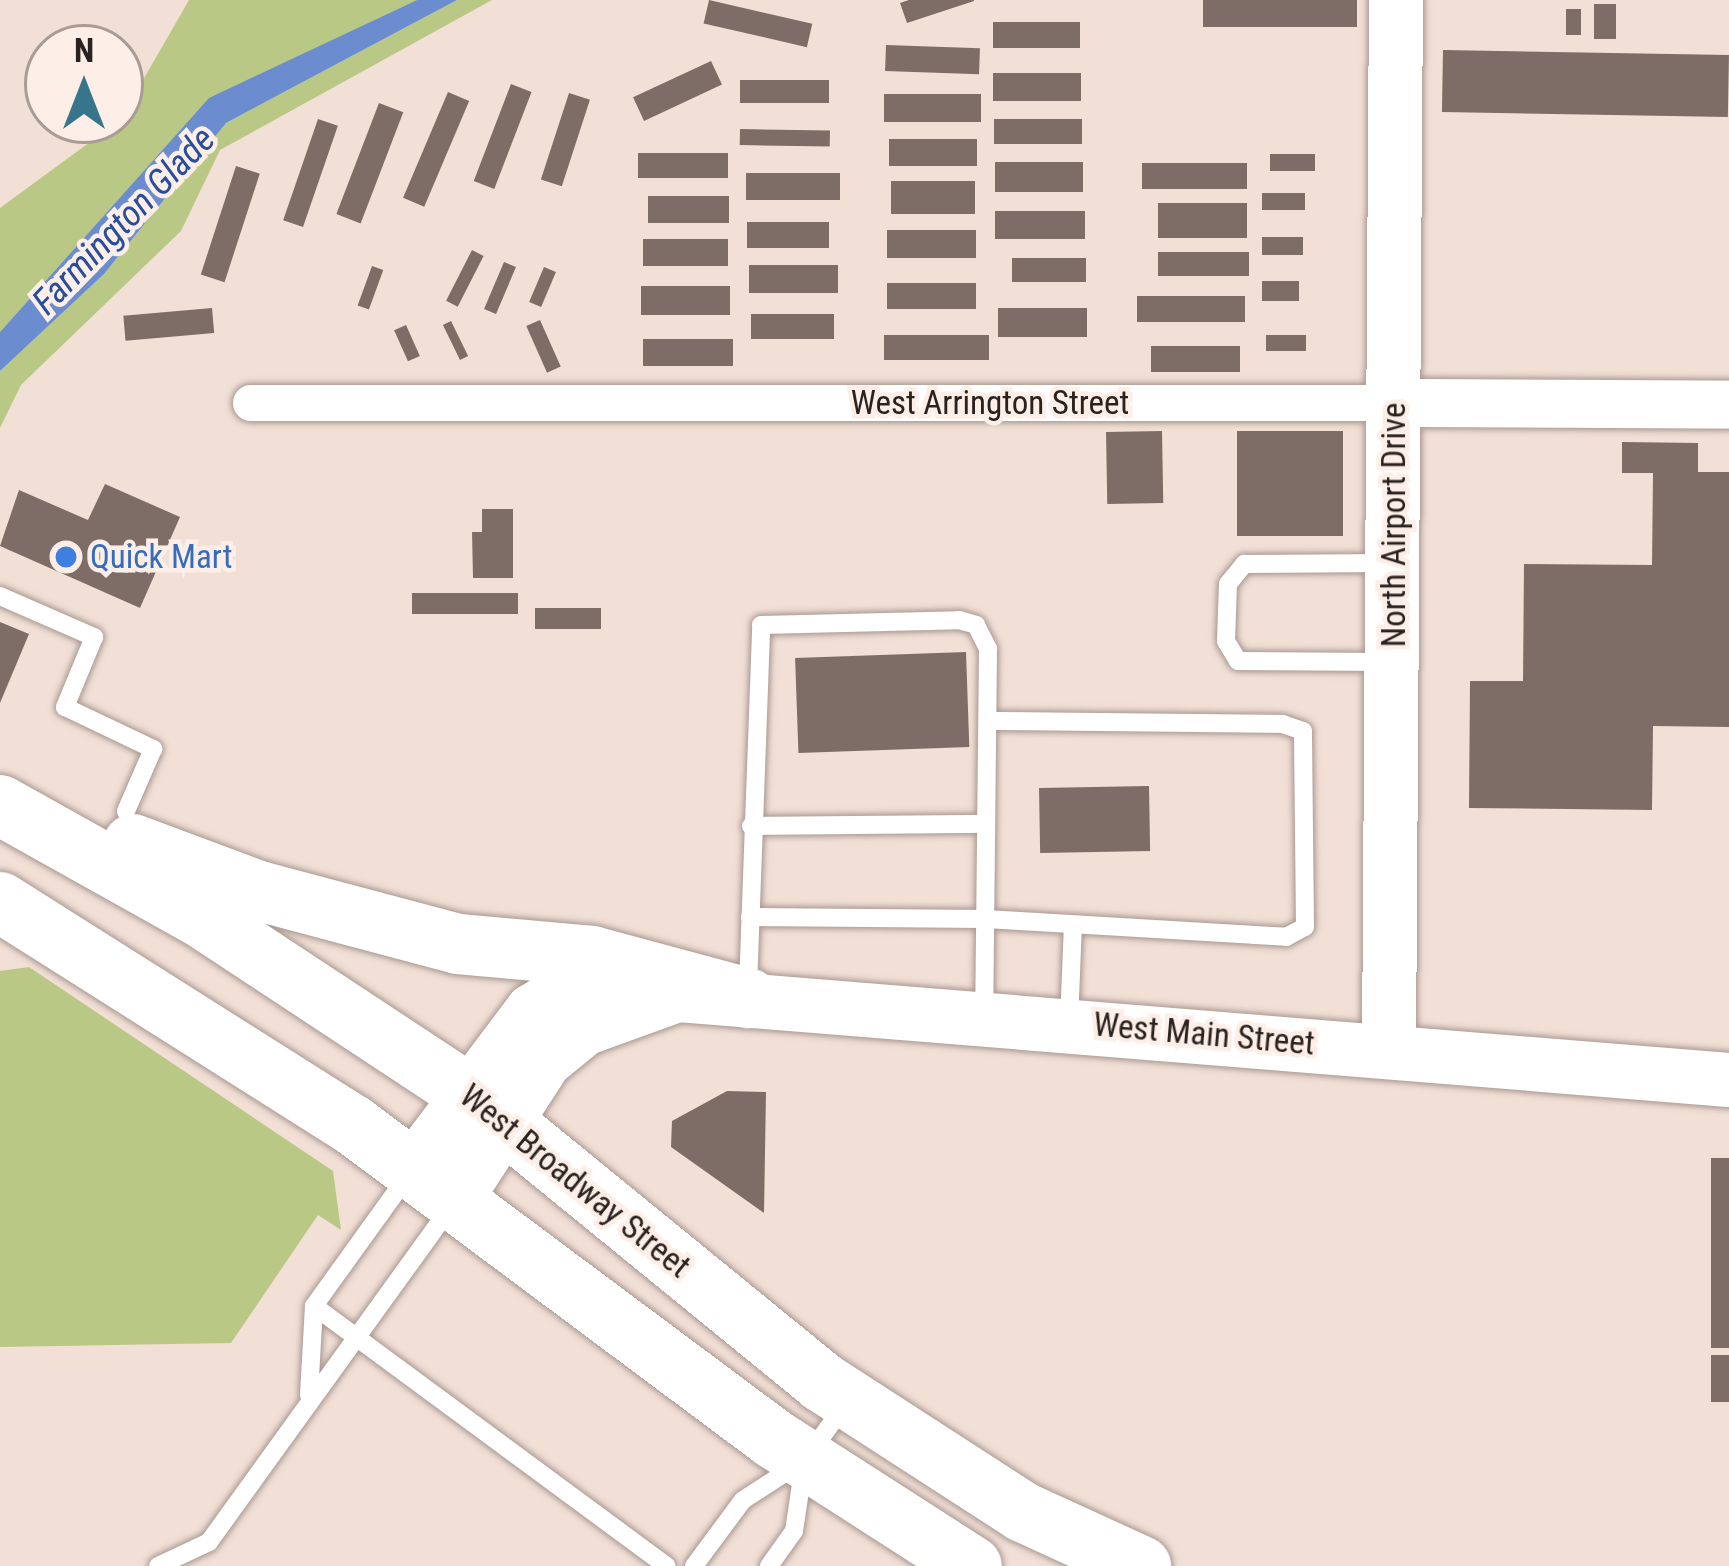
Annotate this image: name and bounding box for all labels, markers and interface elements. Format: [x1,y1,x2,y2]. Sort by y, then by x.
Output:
north arrow [24,24,144,144]
text: N [74,31,94,70]
water label: Farmington Glade [24,118,224,324]
street label: West Arrington Street [851,383,1129,423]
street label: North Airport Drive [1374,403,1414,647]
place label: Quick Mart [90,537,232,577]
marker: Quick Mart [53,544,79,570]
street label: West Main Street [1092,1005,1316,1063]
street label: West Broadway Street [452,1076,698,1286]

